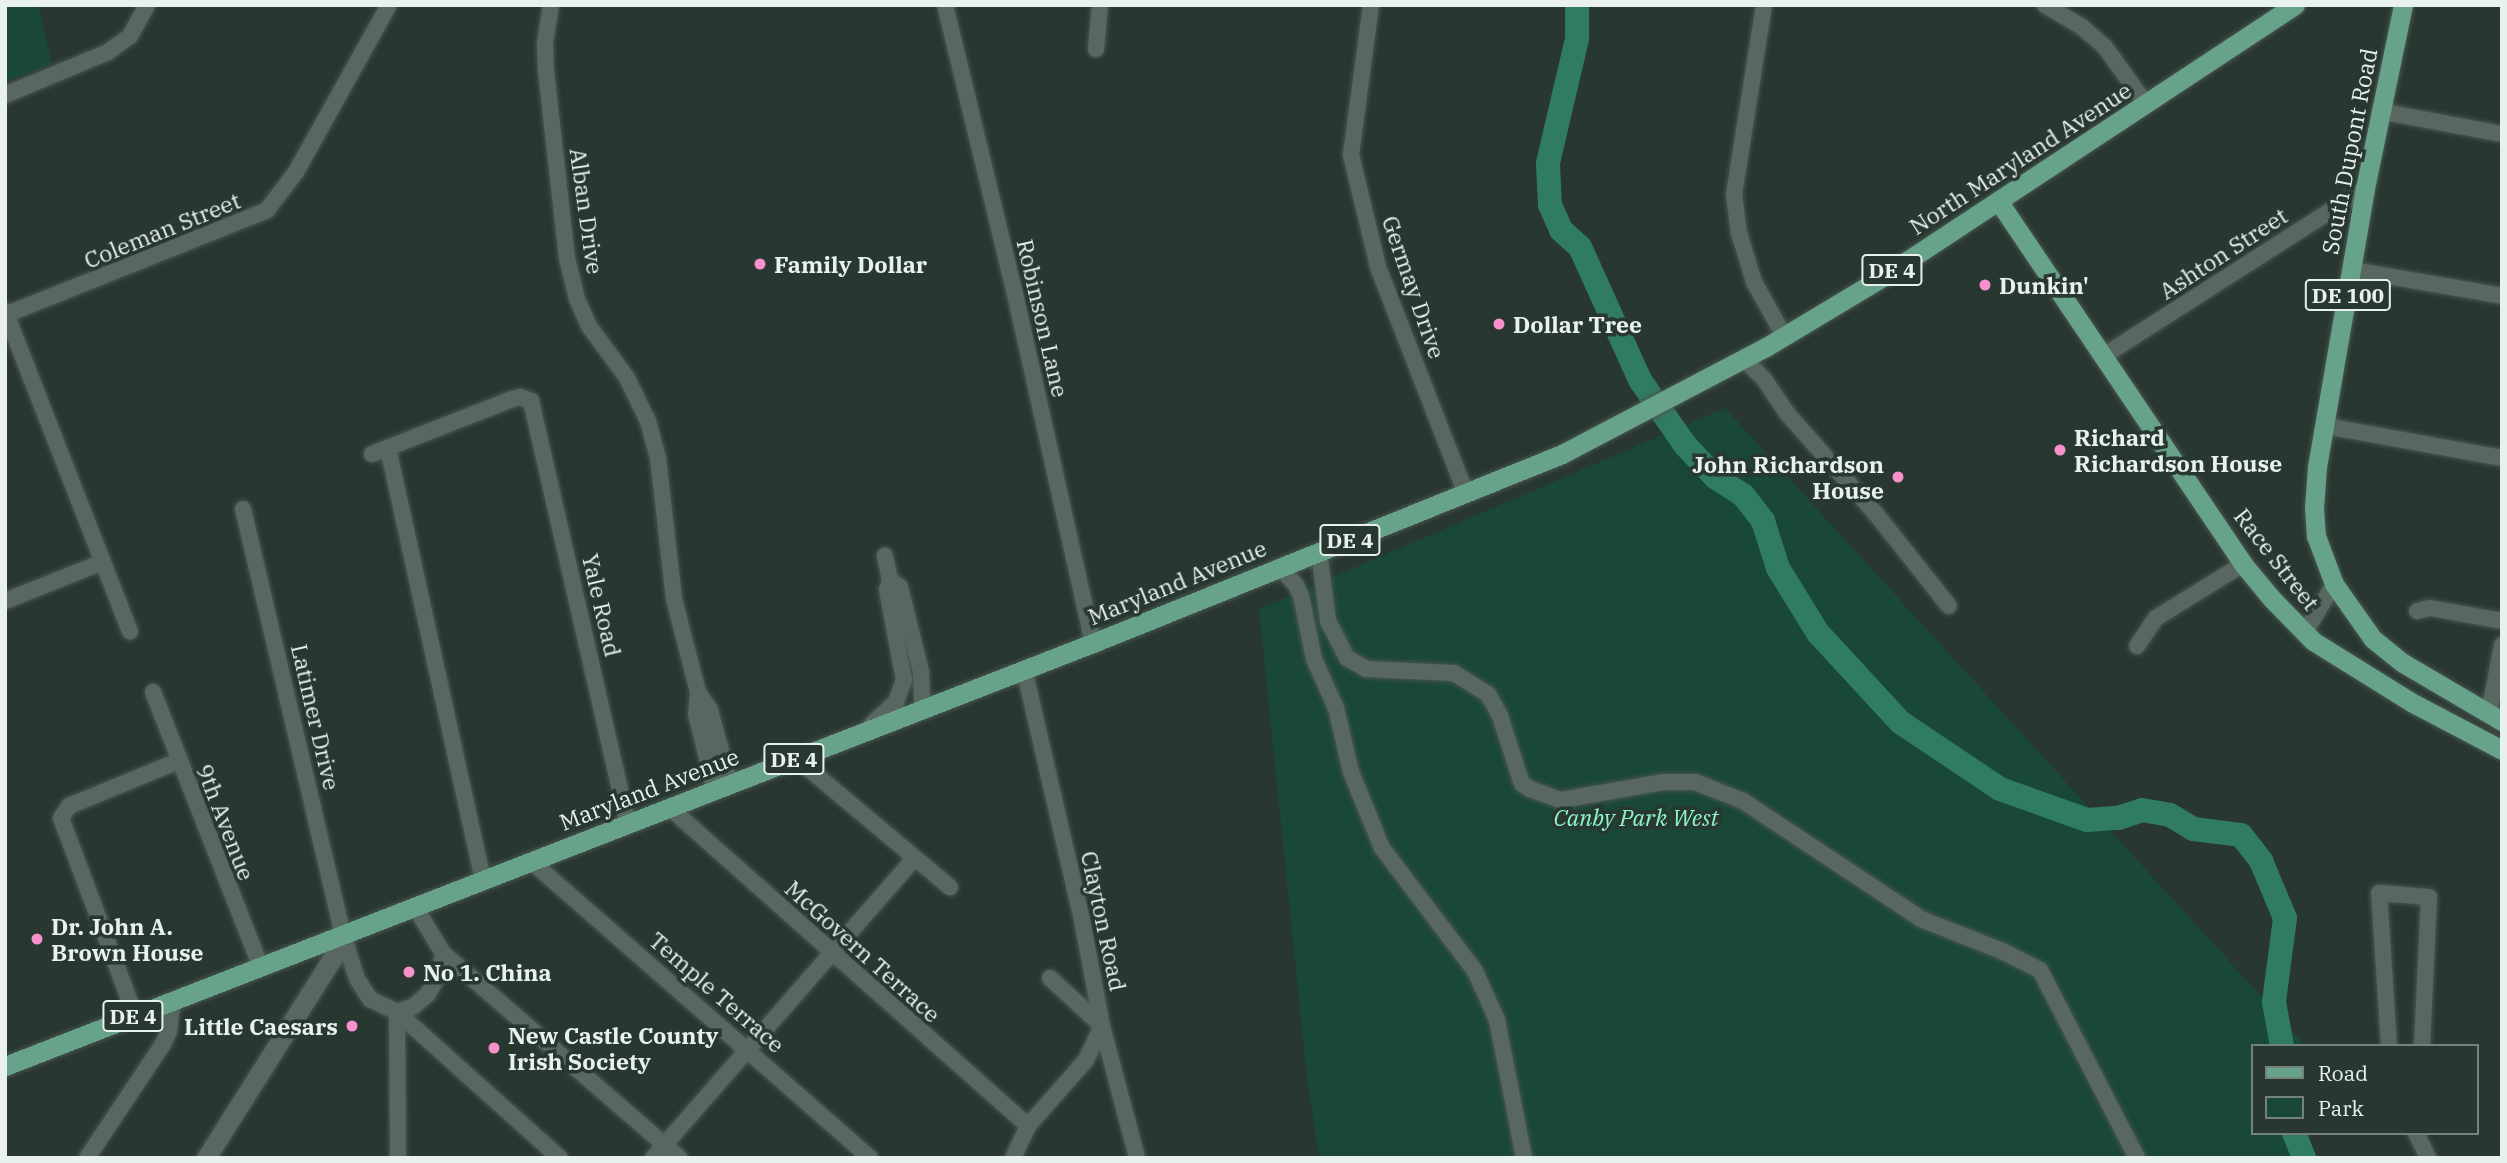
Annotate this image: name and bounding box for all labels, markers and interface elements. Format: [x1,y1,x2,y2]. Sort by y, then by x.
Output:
street label: South Dupont Road [2315,46,2383,256]
street label: North Maryland Avenue [1904,76,2136,240]
street label: Alban Drive [564,146,610,276]
street label: Coleman Street [80,186,244,274]
street label: Ashton Street [2154,201,2292,305]
street label: Germay Drive [1377,212,1451,362]
street label: Robinson Lane [1011,236,1075,400]
place label: Family Dollar [774,250,927,278]
road number: DE 4 [1860,252,1924,288]
marker: Family Dollar [752,256,768,272]
place label: Dunkin' [1999,271,2089,299]
marker: Dunkin' [1977,277,1993,293]
road number: DE 100 [2304,278,2392,312]
place label: Dollar Tree [1513,310,1642,338]
marker: Dollar Tree [1491,316,1507,332]
place label: Richard Richardson House [2074,423,2282,477]
marker: Richard Richardson House [2052,442,2068,458]
place label: John Richardson House [1692,450,1884,504]
marker: John Richardson House [1890,469,1906,485]
street label: Race Street [2229,502,2325,616]
road number: DE 4 [1318,522,1382,558]
street label: Maryland Avenue [1084,534,1270,630]
street label: Yale Road [577,551,627,659]
street label: Latimer Drive [286,641,346,793]
street label: Maryland Avenue [555,742,743,836]
road number: DE 4 [762,742,826,776]
street label: 9th Avenue [191,760,261,884]
park label: Canby Park West [1553,803,1719,831]
street label: Clayton Road [1076,848,1132,994]
street label: McGovern Terrace [780,874,946,1028]
place label: Dr. John A. Brown House [51,912,204,966]
street label: Temple Terrace [644,926,790,1058]
marker: Dr. John A. Brown House [29,931,45,947]
place label: No 1. China [423,958,552,986]
marker: No 1. China [401,964,417,980]
road number: DE 4 [102,998,164,1034]
place label: Little Caesars [184,1012,338,1040]
marker: Little Caesars [344,1018,360,1034]
place label: New Castle County Irish Society [508,1021,718,1075]
marker: New Castle County Irish Society [486,1040,502,1056]
legend [2252,1044,2479,1135]
text: Road [2318,1059,2368,1087]
text: Park [2318,1094,2364,1122]

